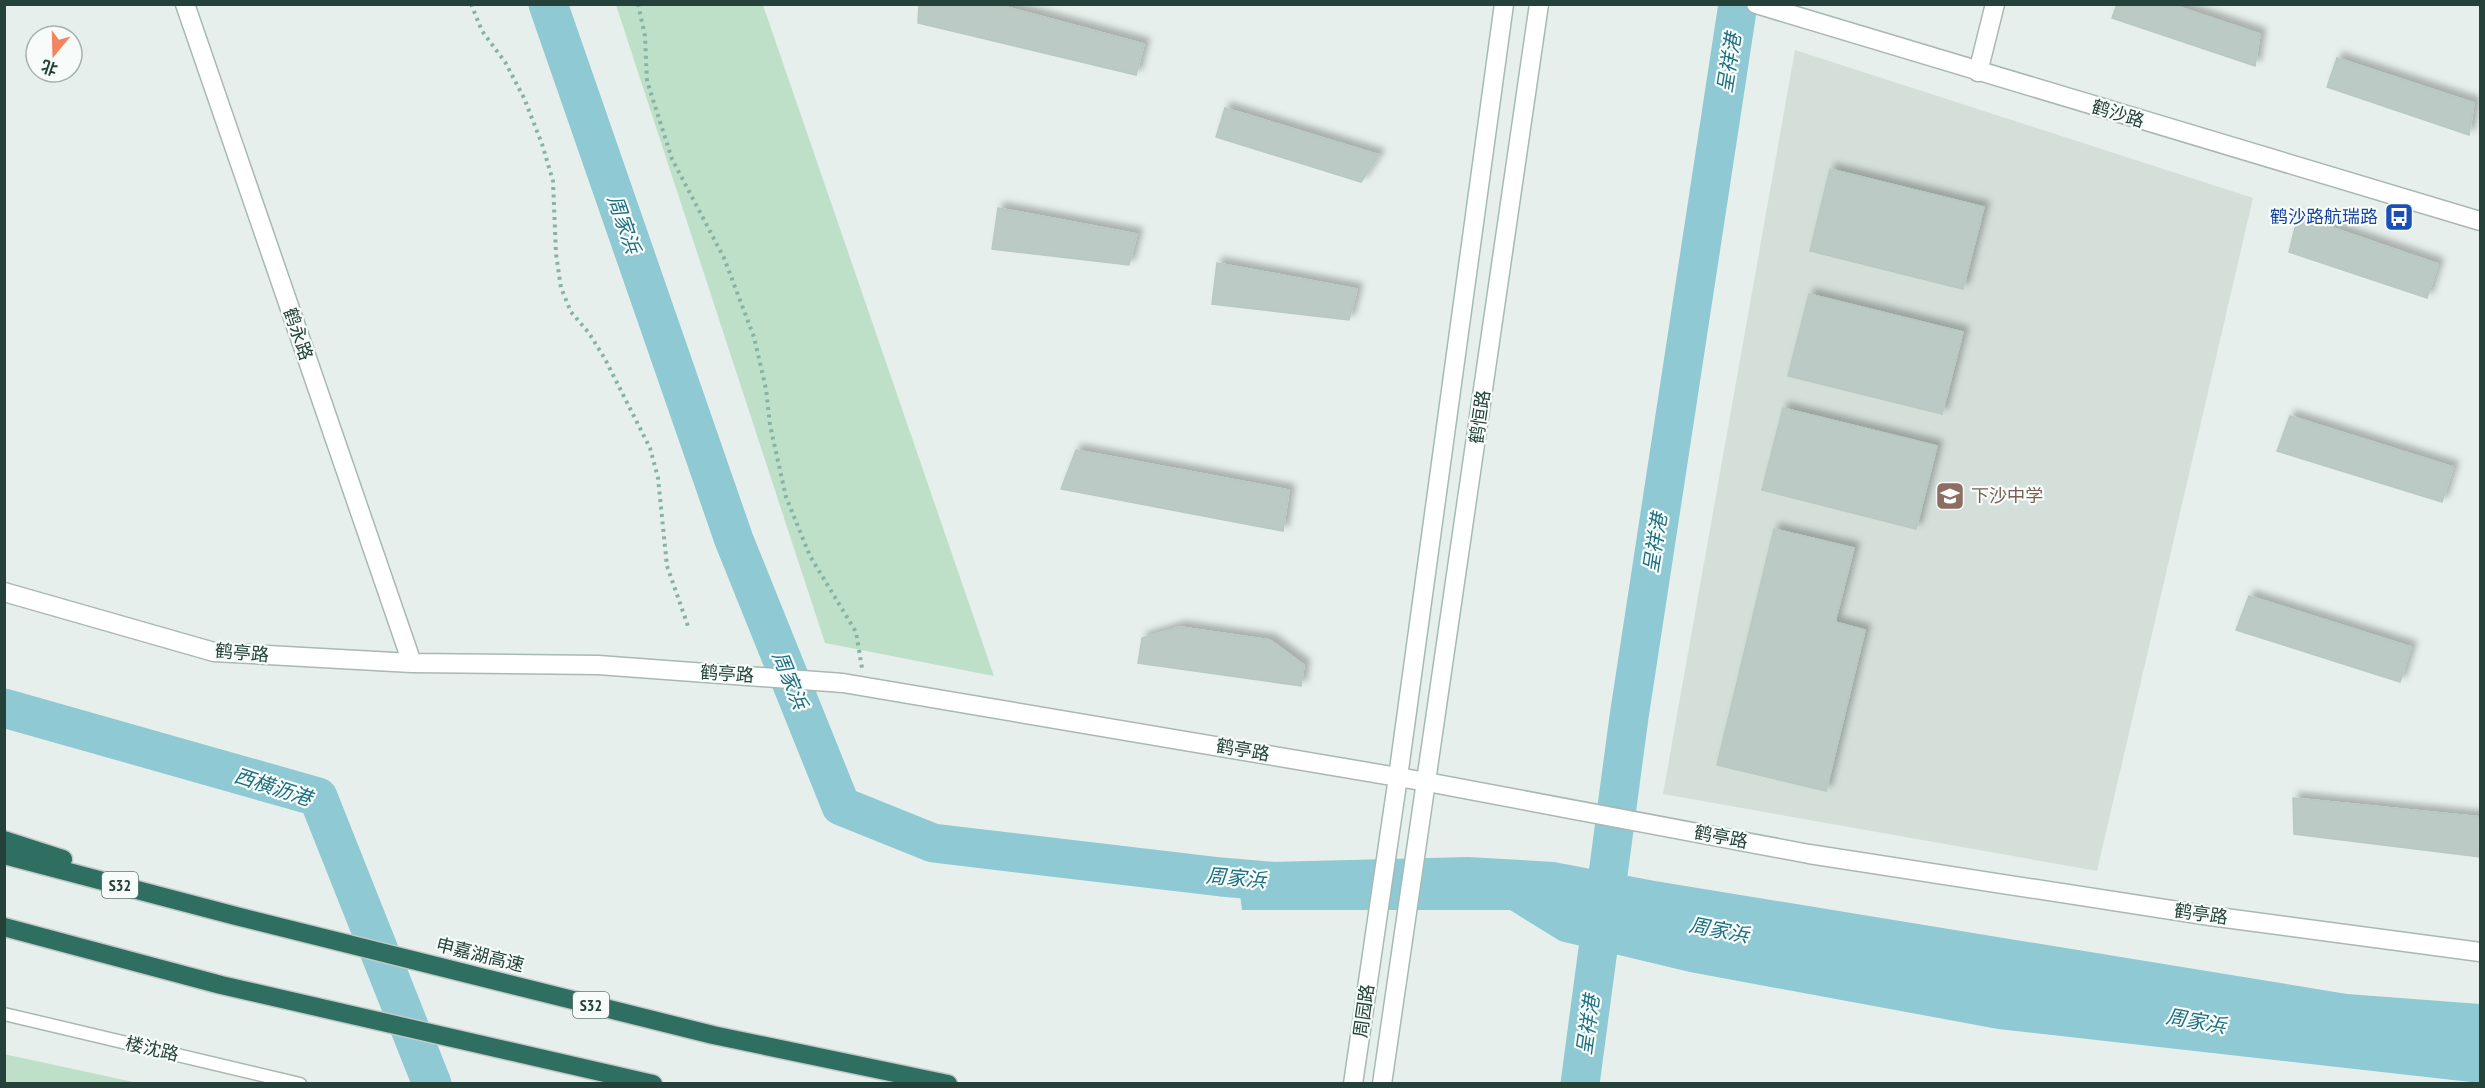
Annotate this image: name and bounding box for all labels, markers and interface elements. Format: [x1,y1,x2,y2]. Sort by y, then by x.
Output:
north arrow [24,24,84,84]
water label: 呈祥港 [1711,28,1747,95]
text: 北 [38,56,60,80]
street label: 鹤沙路 [2089,95,2147,132]
water label: 周家浜 [602,191,647,258]
bus stop icon: 鹤沙路航瑞路 [2383,201,2415,233]
place label: 鹤沙路航瑞路 [2270,205,2378,228]
street label: 鹤永路 [279,305,318,363]
street label: 鹤恒路 [1464,389,1495,445]
school or university icon: 下沙中学 [1934,480,1966,512]
place label: 下沙中学 [1971,484,2043,507]
water label: 呈祥港 [1637,508,1673,575]
street label: 鹤亭路 [214,639,270,666]
water label: 周家浜 [767,647,814,715]
street label: 鹤亭路 [699,660,755,687]
street label: 鹤亭路 [1215,733,1272,766]
water label: 西横沥港 [231,762,318,813]
street label: 鹤亭路 [1692,820,1750,853]
water label: 周家浜 [1205,862,1269,894]
road number: S32 [102,872,138,898]
street label: 鹤亭路 [2173,898,2229,929]
water label: 周家浜 [1687,912,1753,949]
street label: 申嘉湖高速 [434,932,527,977]
street label: 周园路 [1348,983,1379,1039]
water label: 呈祥港 [1571,991,1605,1057]
road number: S32 [573,992,609,1018]
water label: 周家浜 [2164,1003,2230,1039]
street label: 楼沈路 [123,1031,181,1066]

